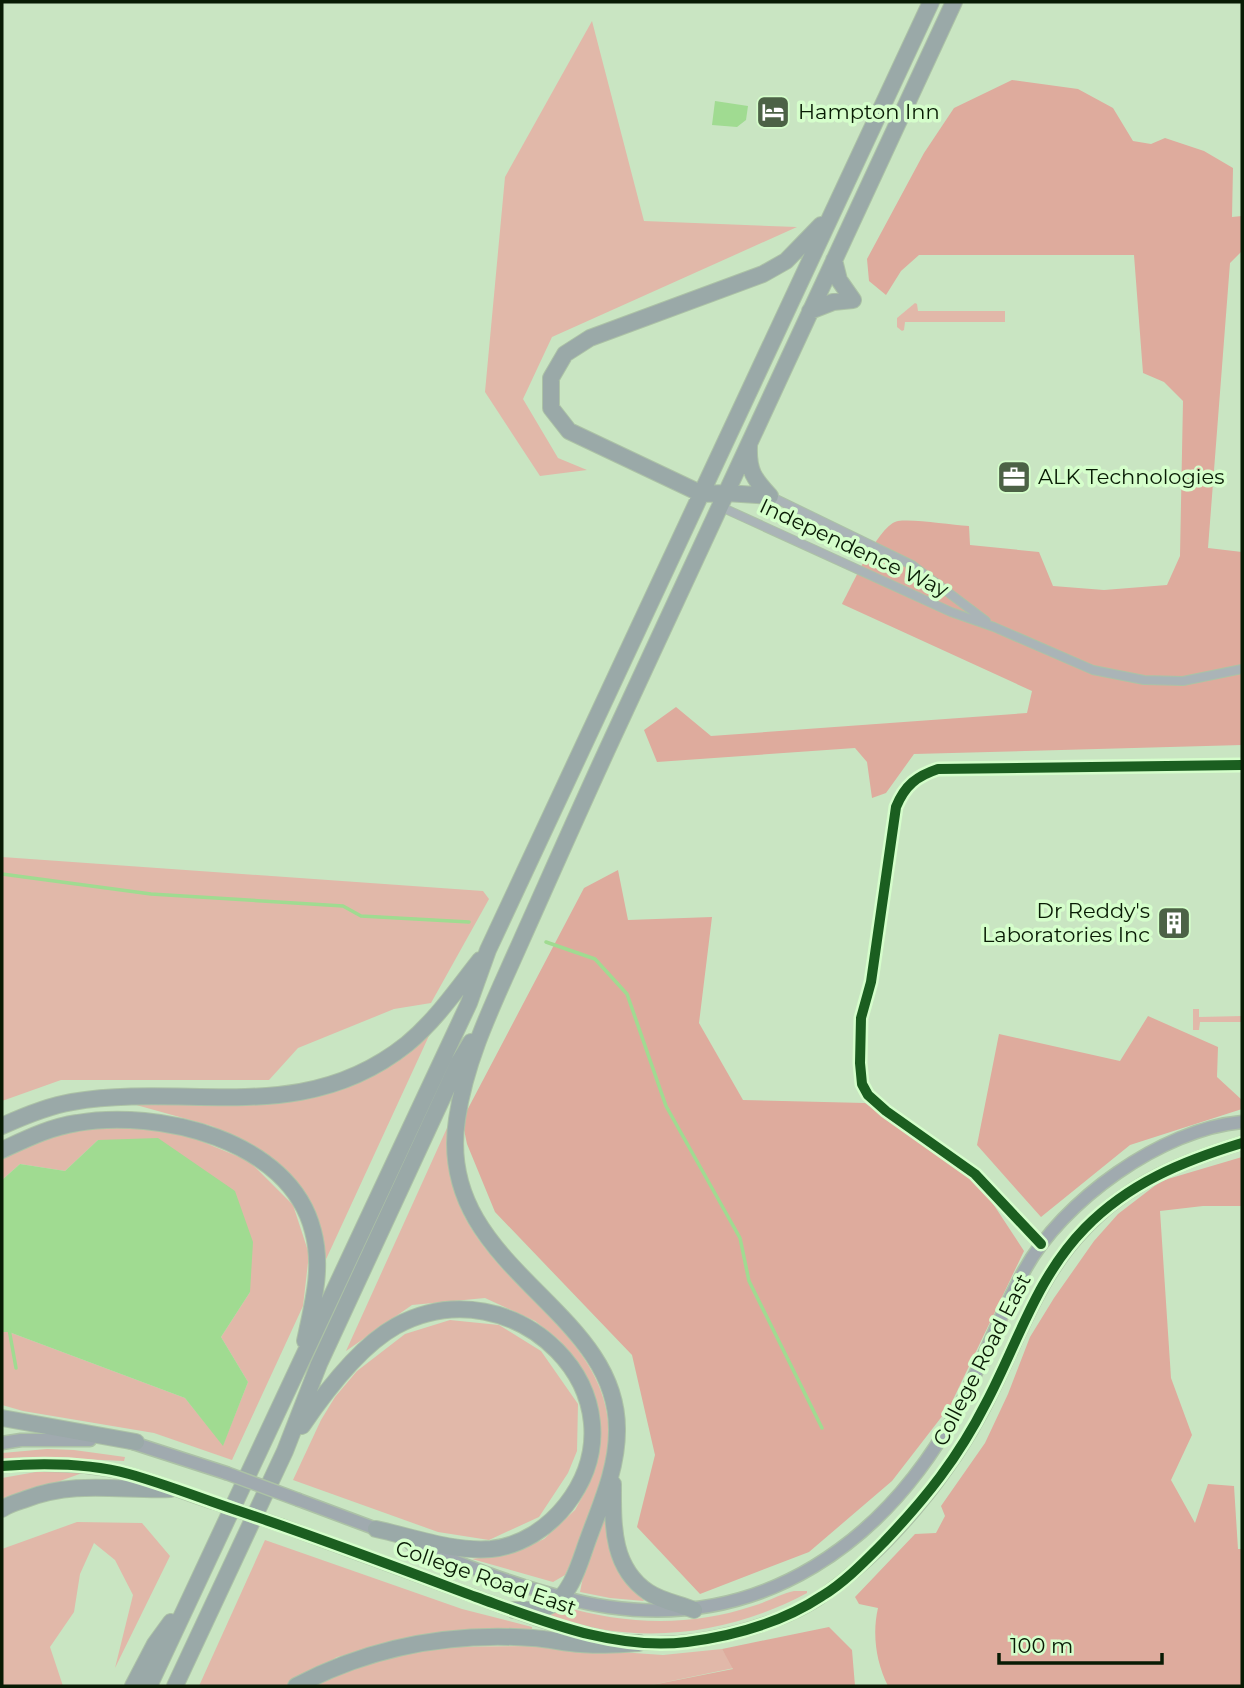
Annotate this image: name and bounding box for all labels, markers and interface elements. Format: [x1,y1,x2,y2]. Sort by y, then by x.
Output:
hotel icon: Hampton Inn [754,93,792,131]
place label: Hampton Inn [798,99,940,124]
office icon: ALK Technologies [995,458,1033,496]
place label: ALK Technologies [1038,464,1224,489]
street label: Independence Way [756,493,953,602]
place label: Dr Reddy's Laboratories Inc [982,898,1150,947]
building icon: Dr Reddy's Laboratories Inc [1155,904,1193,942]
street label: College Road East [927,1270,1036,1450]
street label: College Road East [392,1535,580,1620]
scale bar [999,1622,1162,1666]
text: 100 m [1010,1633,1073,1658]

